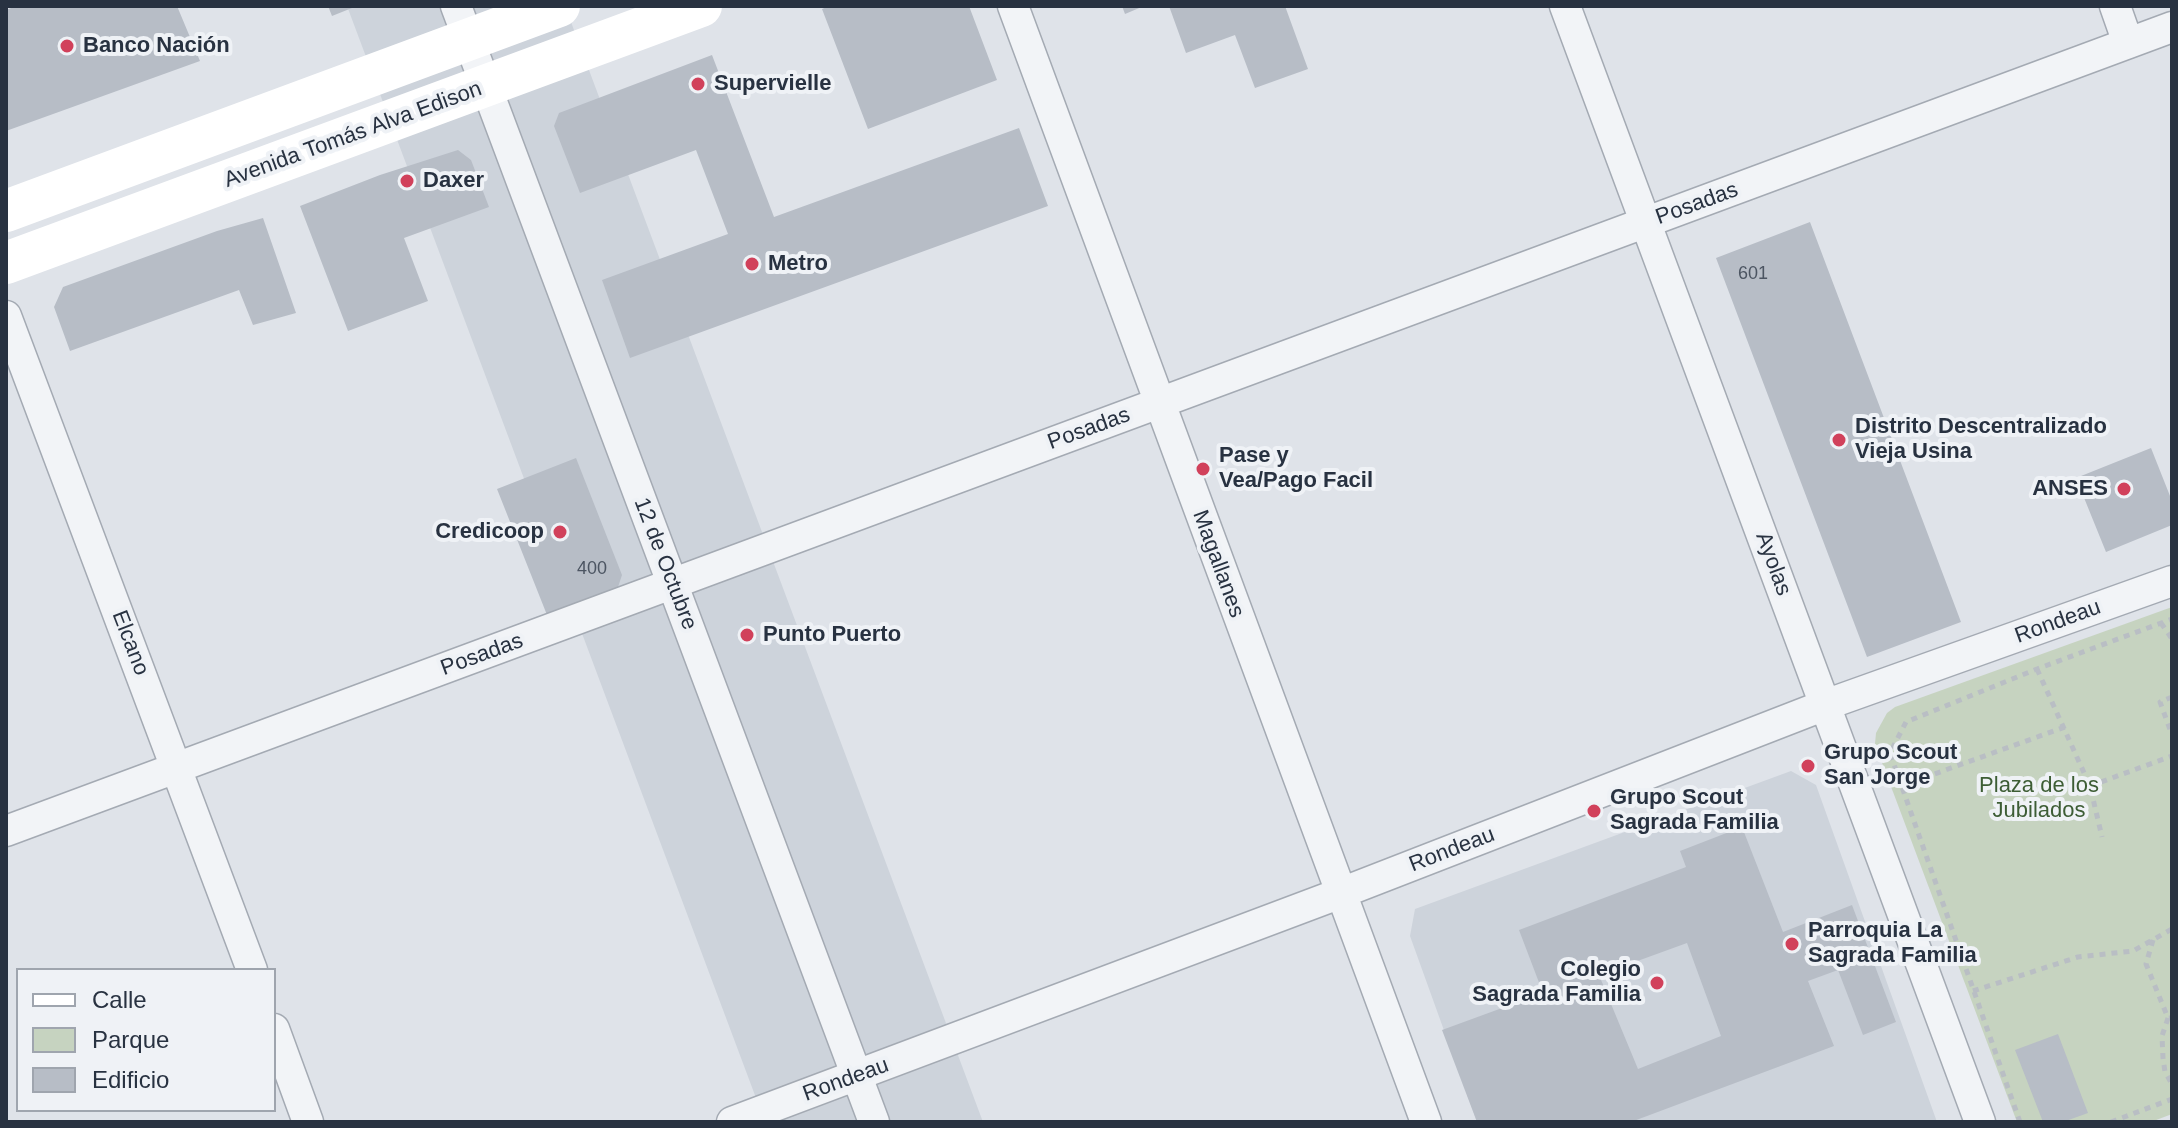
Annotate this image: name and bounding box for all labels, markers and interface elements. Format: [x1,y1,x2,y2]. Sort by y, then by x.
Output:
place label: Banco Nación [83,33,230,59]
marker: Banco Nación [58,37,76,55]
place label: Supervielle [714,71,831,97]
marker: Supervielle [689,75,707,93]
street label: Avenida Tomás Alva Edison [221,76,485,194]
place label: Daxer [423,168,484,194]
marker: Daxer [398,172,416,190]
street label: Posadas [1652,177,1742,231]
place label: Metro [768,251,828,277]
marker: Metro [743,255,761,273]
house number: 601 [1738,263,1768,285]
street label: Posadas [1044,402,1134,456]
place label: Distrito Descentralizado Vieja Usina [1855,414,2107,466]
marker: Distrito Descentralizado Vieja Usina [1830,431,1848,449]
place label: Pase y Vea/Pago Facil [1219,443,1373,494]
marker: Pase y Vea/Pago Facil [1194,460,1212,478]
place label: ANSES [2032,476,2108,502]
marker: ANSES [2115,480,2133,498]
street label: 12 de Octubre [628,494,702,634]
street label: Magallanes [1186,507,1250,621]
place label: Credicoop [435,519,544,545]
marker: Credicoop [551,523,569,541]
street label: Ayolas [1749,529,1797,599]
house number: 400 [577,558,607,580]
street label: Rondeau [2012,594,2104,650]
street label: Elcano [106,607,154,679]
place label: Punto Puerto [763,622,901,648]
marker: Punto Puerto [738,626,756,644]
street label: Posadas [437,628,527,682]
place label: Grupo Scout San Jorge [1824,740,1957,792]
marker: Grupo Scout San Jorge [1799,757,1817,775]
park label: Plaza de los Jubilados [1979,773,2099,824]
place label: Grupo Scout Sagrada Familia [1610,785,1779,836]
marker: Grupo Scout Sagrada Familia [1585,802,1603,820]
street label: Rondeau [1406,822,1498,878]
place label: Parroquia La Sagrada Familia [1808,918,1977,970]
marker: Parroquia La Sagrada Familia [1783,935,1801,953]
place label: Colegio Sagrada Familia [1472,957,1641,1008]
legend [16,968,276,1112]
marker: Colegio Sagrada Familia [1648,974,1666,992]
text: Calle [92,986,147,1013]
text: Parque [92,1026,169,1053]
street label: Rondeau [800,1052,892,1108]
text: Edificio [92,1066,169,1093]

